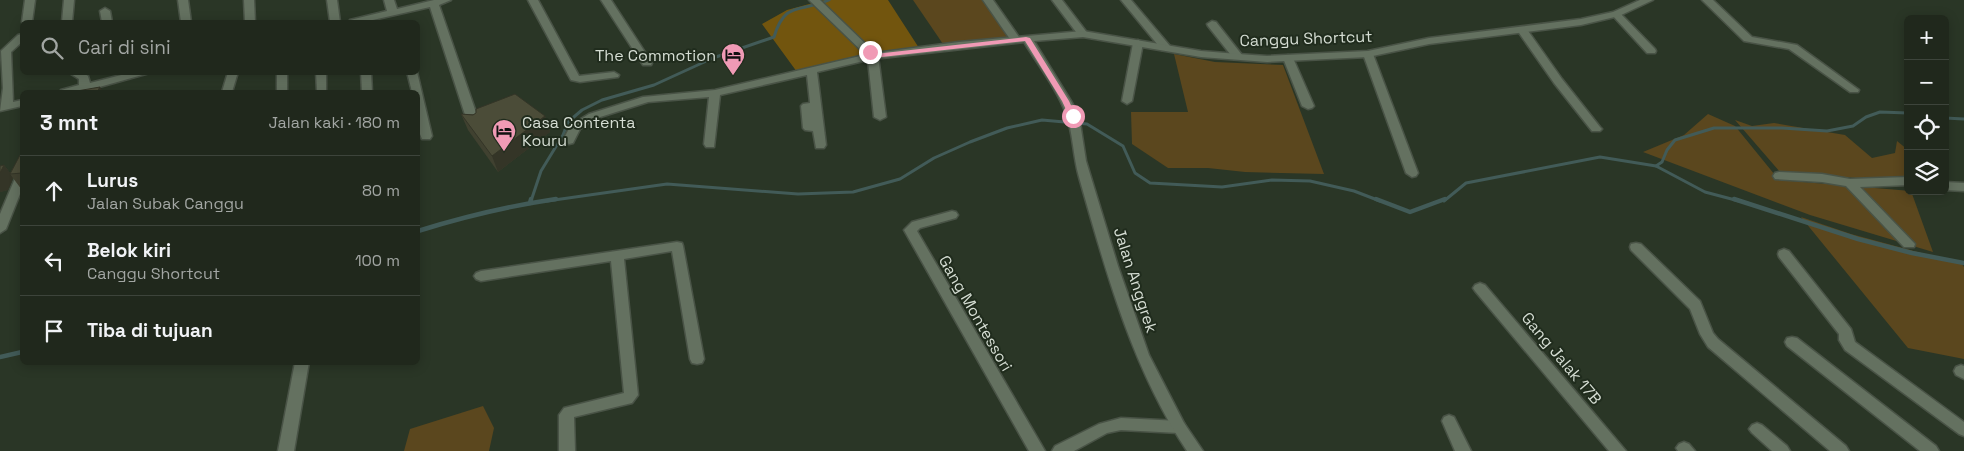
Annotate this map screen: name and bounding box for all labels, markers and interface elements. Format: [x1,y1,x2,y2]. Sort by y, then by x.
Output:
map controls [1904,15,1949,195]
button: + [1904,15,1949,60]
search box [20,20,420,75]
street label: Canggu Shortcut [1239,26,1373,51]
icon: search [38,34,66,62]
text: Cari di sini [78,35,171,60]
route end [859,41,882,64]
hotel icon: The Commotion [720,42,746,76]
place label: The Commotion [595,45,716,66]
button: − [1904,60,1949,105]
route start [1062,105,1085,128]
button: locate [1904,105,1949,150]
text: 3 mnt [40,109,98,136]
text: Jalan kaki · 180 m [269,112,400,133]
place label: Casa Contenta Kouru [522,112,635,151]
hotel icon: Casa Contenta Kouru [491,118,517,152]
button: layers [1904,150,1949,195]
text: Lurus [87,168,138,193]
icon: ahead [40,177,68,205]
text: 80 m [362,180,400,201]
text: Jalan Subak Canggu [87,193,244,214]
street label: Jalan Anggrek [1109,225,1163,336]
text: Belok kiri [87,238,171,263]
icon: left [40,247,68,275]
text: 100 m [355,250,400,271]
street label: Gang Montessori [934,251,1017,375]
text: Canggu Shortcut [87,263,220,284]
street label: Gang Jalak 17B [1517,308,1606,409]
icon: arrive [40,317,68,345]
text: Tiba di tujuan [87,318,213,343]

